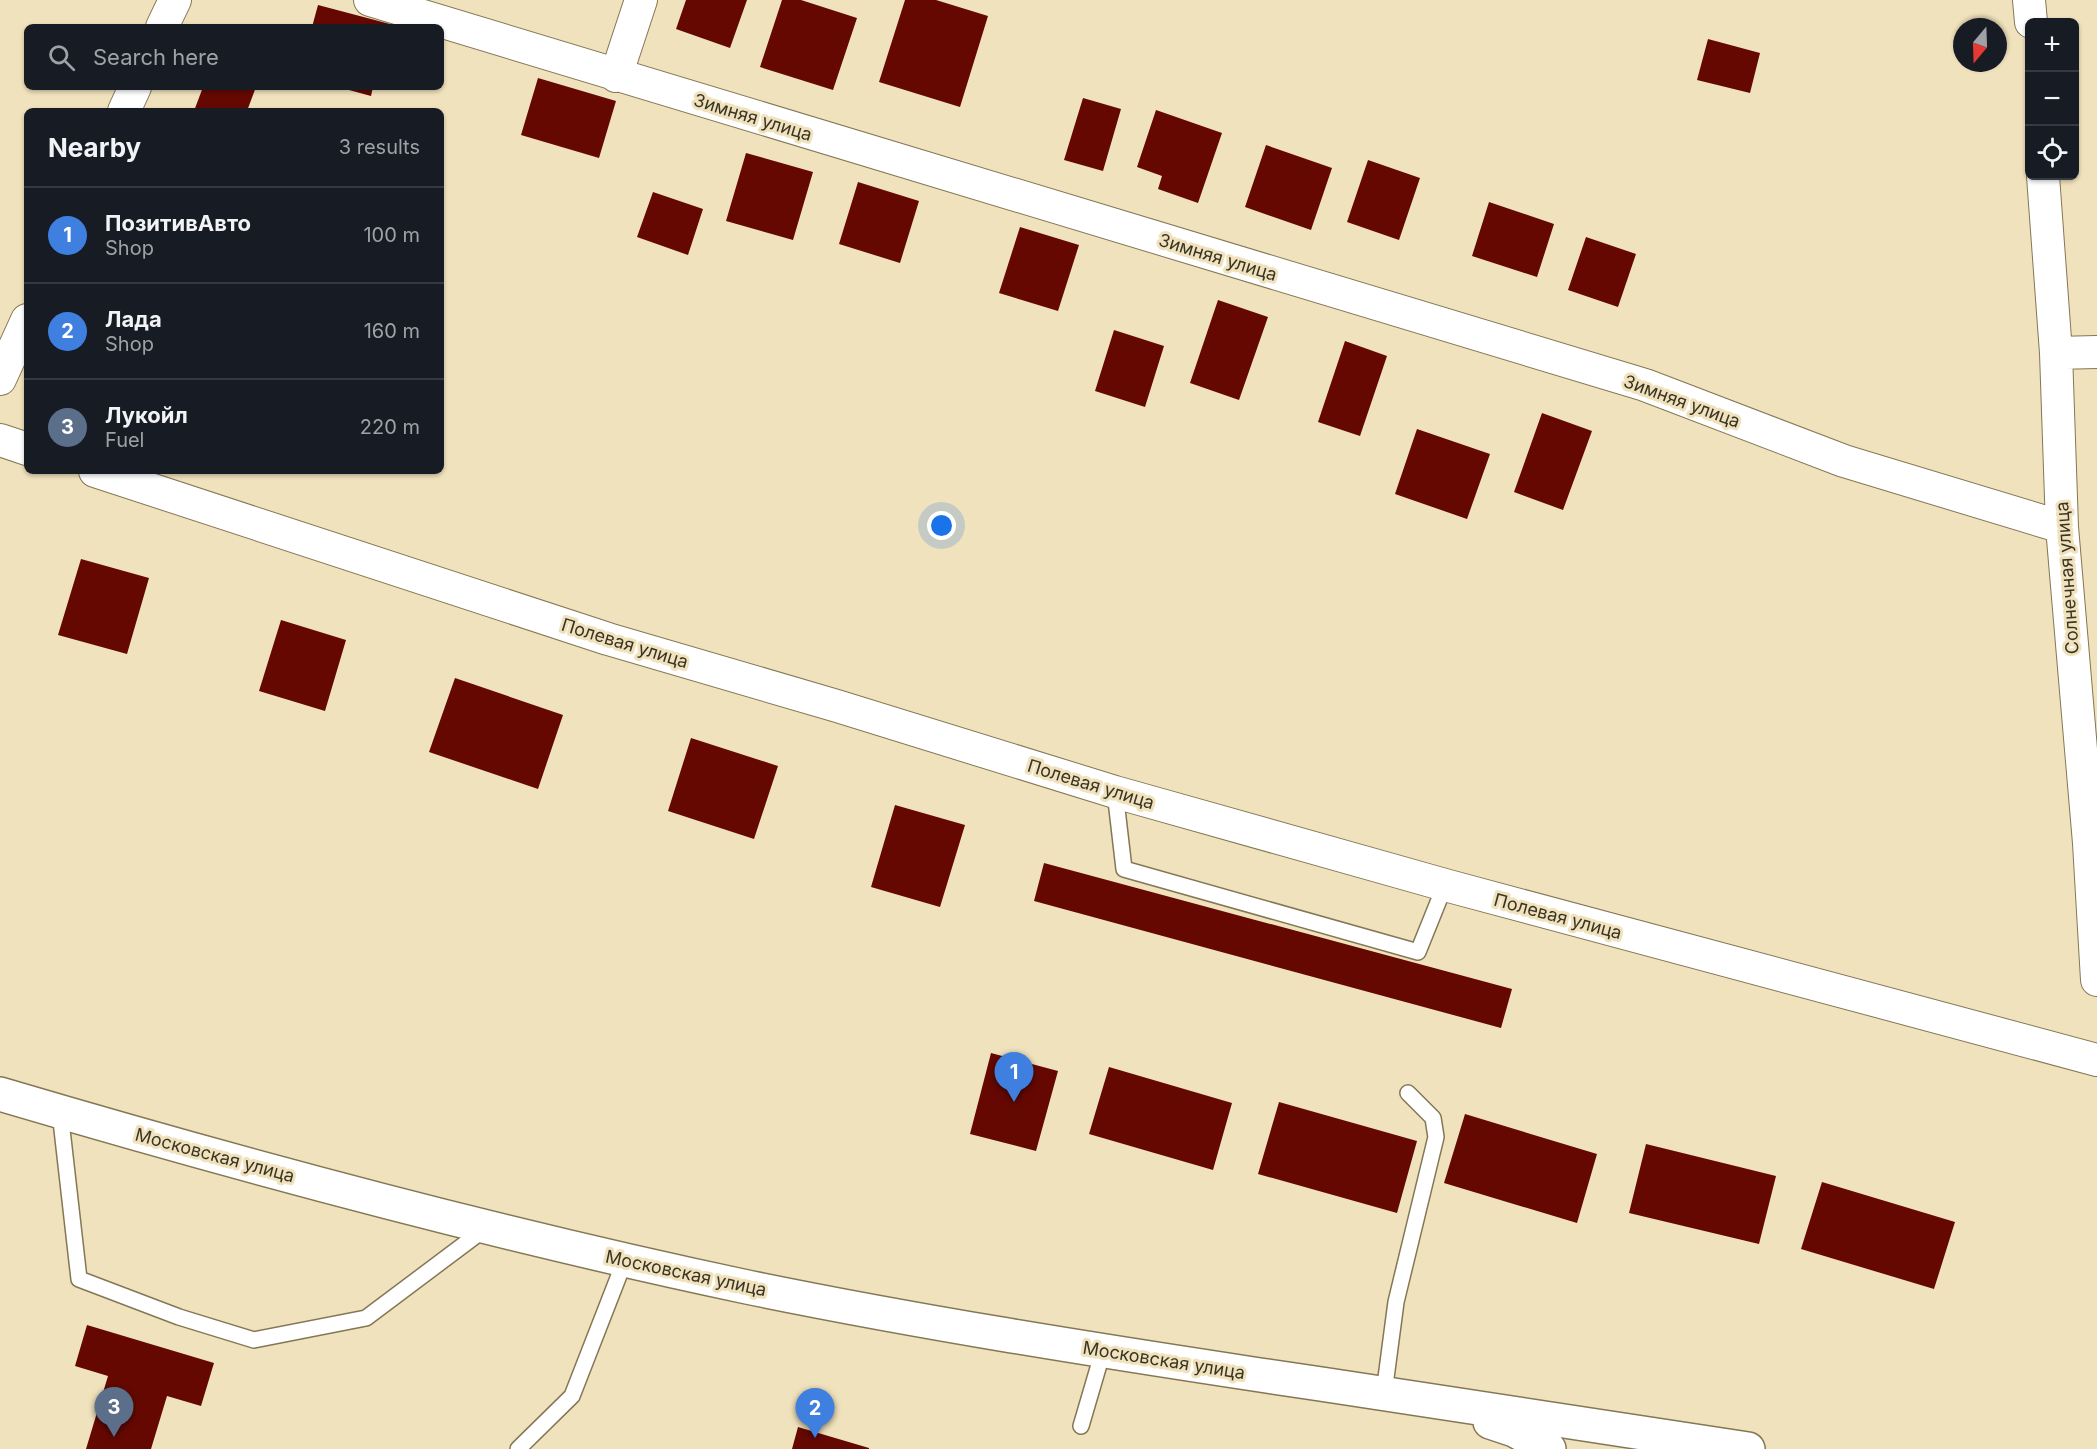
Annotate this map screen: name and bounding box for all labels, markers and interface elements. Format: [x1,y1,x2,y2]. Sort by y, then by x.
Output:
north arrow [1953,18,2007,72]
map controls [2025,18,2079,180]
button: + [2025,18,2079,72]
search box [24,24,444,90]
icon: search [45,41,78,74]
text: Search here [93,44,219,70]
button: − [2025,72,2079,126]
street label: Зимняя улица [691,89,815,145]
button: locate [2025,126,2079,180]
text: Nearby [48,132,141,163]
text: 3 results [339,135,420,159]
text: ПозитивАвто [105,210,251,236]
text: 1 [63,223,72,247]
text: 100 m [363,223,420,247]
street label: Зимняя улица [1156,229,1280,285]
text: Shop [105,236,154,260]
text: Лада [105,306,162,332]
text: 2 [61,319,74,343]
text: 160 m [364,319,420,343]
text: Shop [105,332,154,356]
street label: Зимняя улица [1621,370,1743,432]
text: Лукойл [105,402,188,428]
text: 3 [61,415,74,439]
text: 220 m [360,415,420,439]
text: Fuel [105,428,144,452]
street label: Солнечная улица [2051,501,2083,655]
your location [927,511,956,540]
street label: Полевая улица [559,614,691,672]
street label: Полевая улица [1025,755,1157,813]
street label: Полевая улица [1492,889,1624,943]
pin: 1 [994,1052,1034,1102]
street label: Московская улица [133,1124,297,1186]
street label: Московская улица [604,1246,768,1300]
street label: Московская улица [1081,1337,1247,1383]
pin: 3 [94,1388,134,1437]
pin: 2 [796,1388,834,1438]

